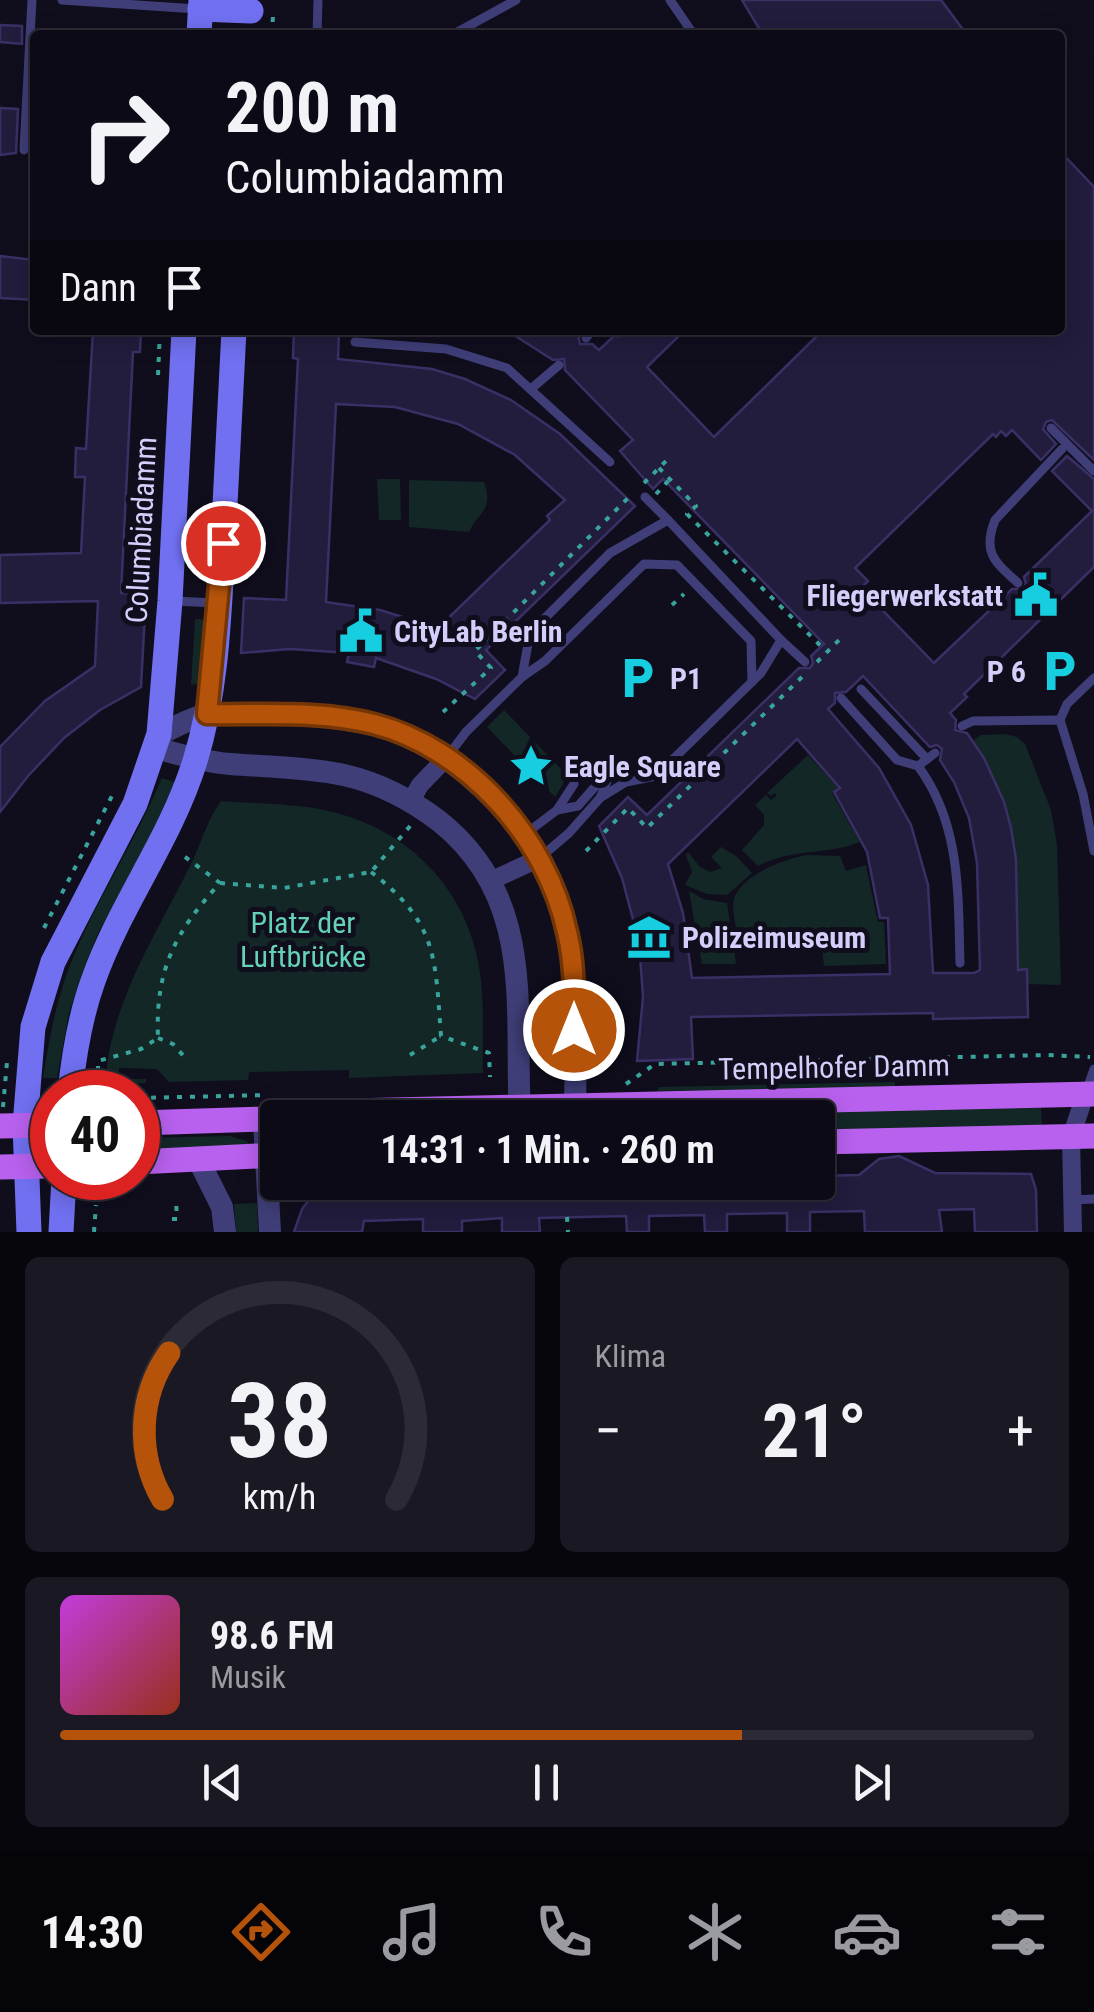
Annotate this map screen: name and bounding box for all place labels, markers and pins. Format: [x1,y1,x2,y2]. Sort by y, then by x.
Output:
pin [181,501,266,586]
public building icon: Fliegerwerkstatt [1012,571,1060,619]
place label: Fliegerwerkstatt [807,578,1003,613]
public building icon: CityLab Berlin [337,607,385,655]
place label: CityLab Berlin [394,614,562,649]
parking icon: P 6 [1035,647,1083,695]
parking icon: P1 [613,654,661,702]
place label: P 6 [987,654,1026,689]
place label: P1 [670,661,702,696]
place icon: Eagle Square [507,742,555,790]
place label: Eagle Square [564,749,721,784]
museum icon: Polizeimuseum [625,913,673,961]
place label: Polizeimuseum [682,920,866,955]

